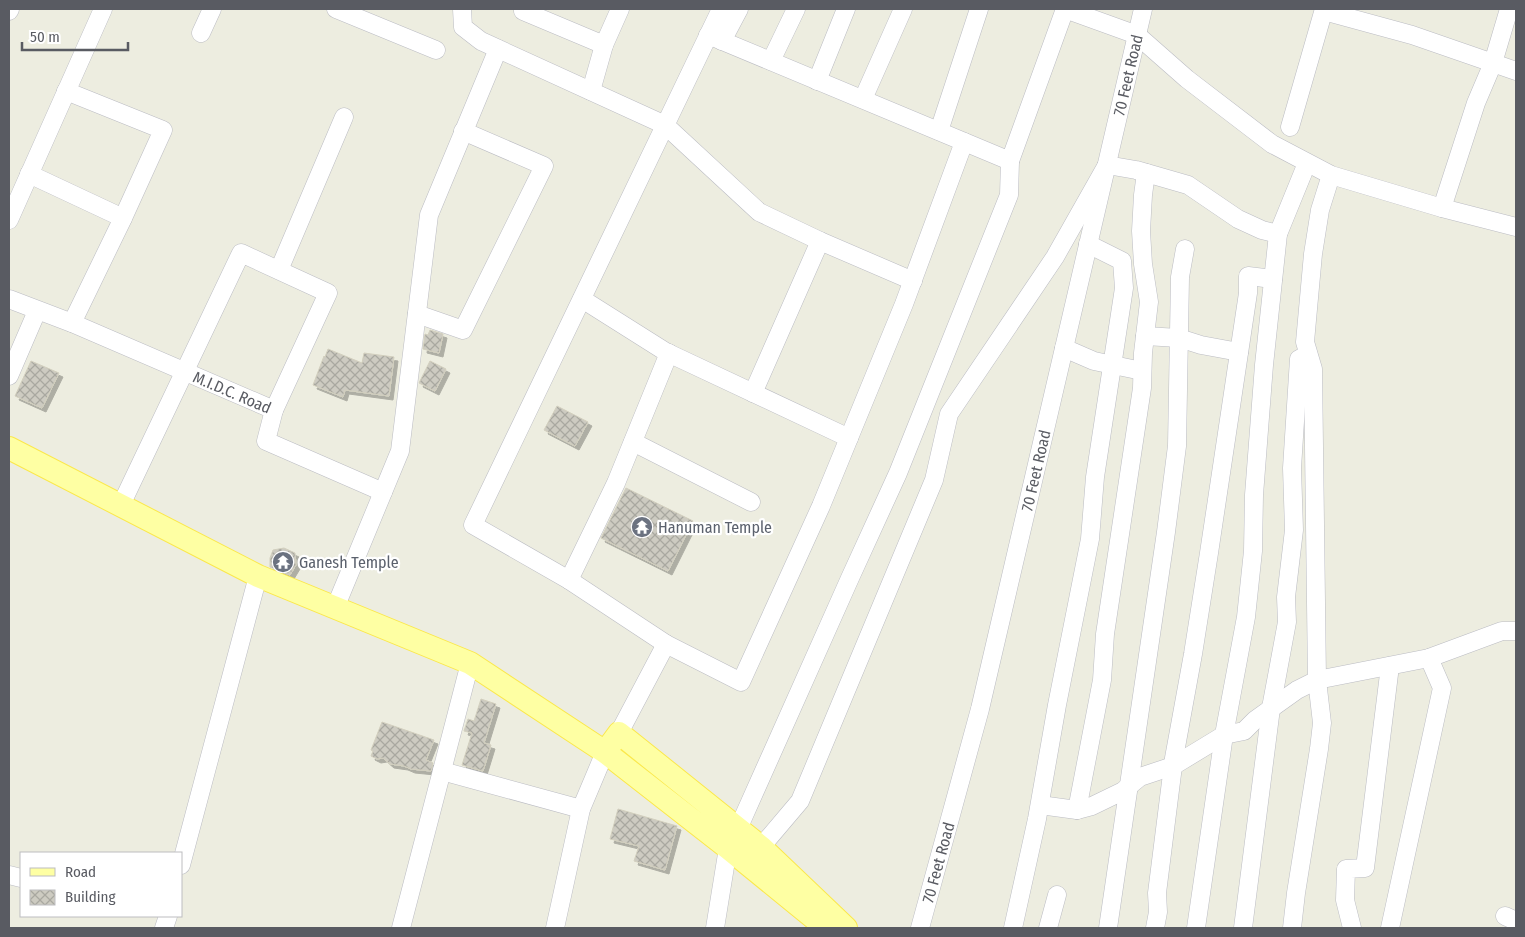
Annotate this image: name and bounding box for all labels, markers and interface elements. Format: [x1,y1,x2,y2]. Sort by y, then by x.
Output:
scale bar [22,20,129,52]
text: 50 m [30,28,60,46]
street label: 70 Feet Road [1109,33,1147,118]
street label: M.I.D.C. Road [190,367,274,418]
street label: 70 Feet Road [1017,428,1055,513]
temple icon: Hanuman Temple [630,515,654,539]
place label: Hanuman Temple [658,518,772,537]
temple icon: Ganesh Temple [271,550,295,574]
place label: Ganesh Temple [299,553,399,572]
street label: 70 Feet Road [918,820,959,905]
legend [20,852,182,917]
text: Road [65,863,96,881]
text: Building [65,888,116,906]

